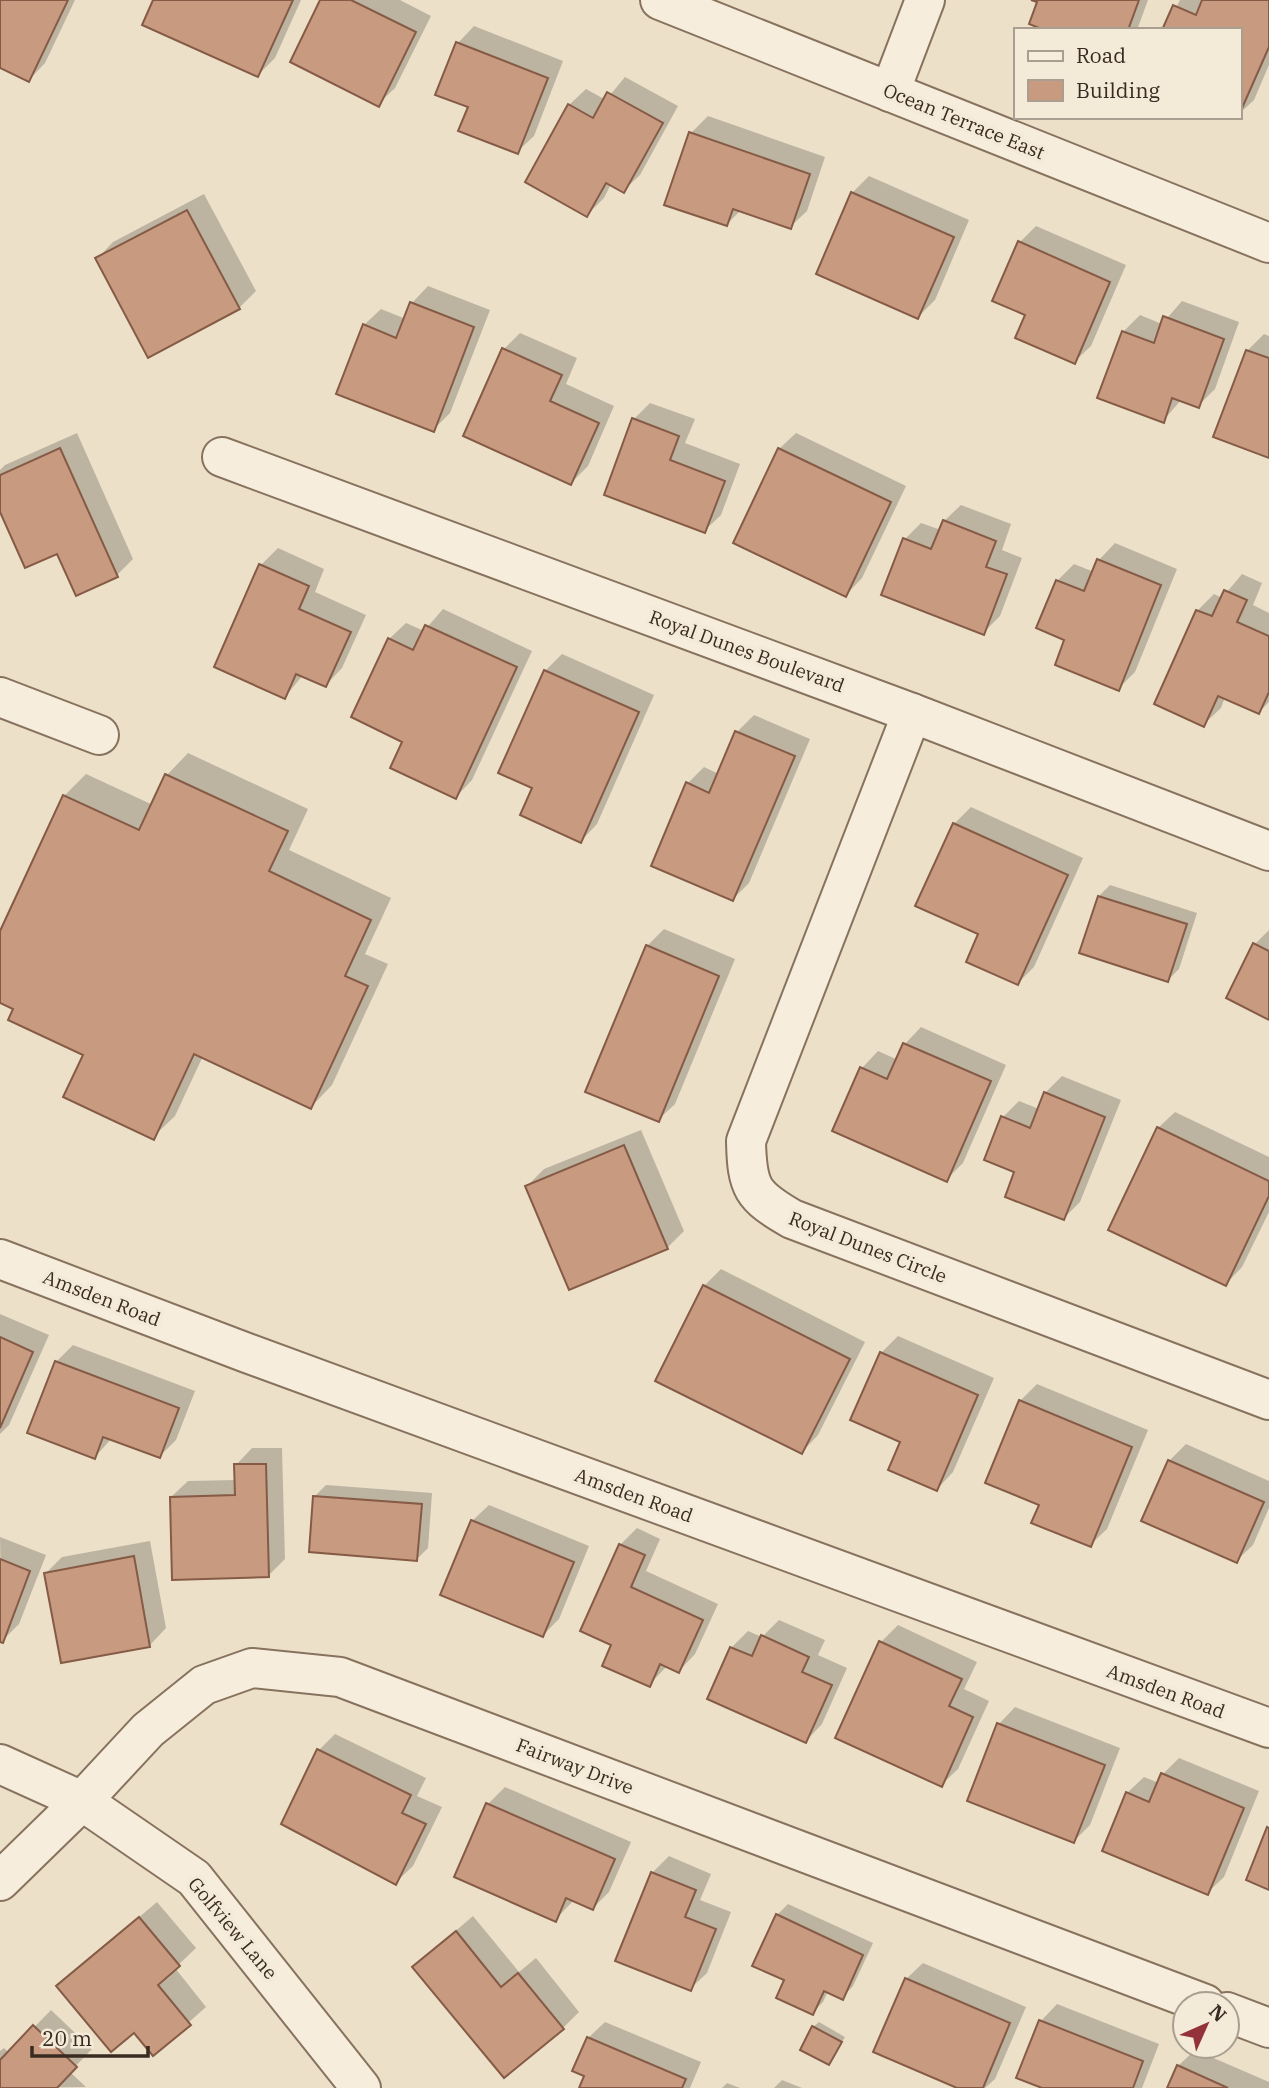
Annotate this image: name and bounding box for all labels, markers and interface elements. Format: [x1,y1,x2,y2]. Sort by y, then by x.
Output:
legend [1014,28,1241,119]
text: Road [1076,41,1126,69]
text: Building [1076,76,1161,104]
street label: Ocean Terrace East [880,78,1049,164]
street label: Royal Dunes Boulevard [646,604,848,698]
street label: Royal Dunes Circle [786,1206,950,1288]
street label: Amsden Road [40,1265,164,1331]
street label: Amsden Road [572,1463,696,1527]
street label: Amsden Road [1104,1659,1228,1723]
street label: Fairway Drive [513,1733,637,1799]
street label: Golfview Lane [183,1872,283,1984]
north arrow [1171,1990,1241,2060]
text: N [1204,1999,1232,2027]
scale bar [32,2014,147,2058]
text: 20 m [42,2024,92,2052]

